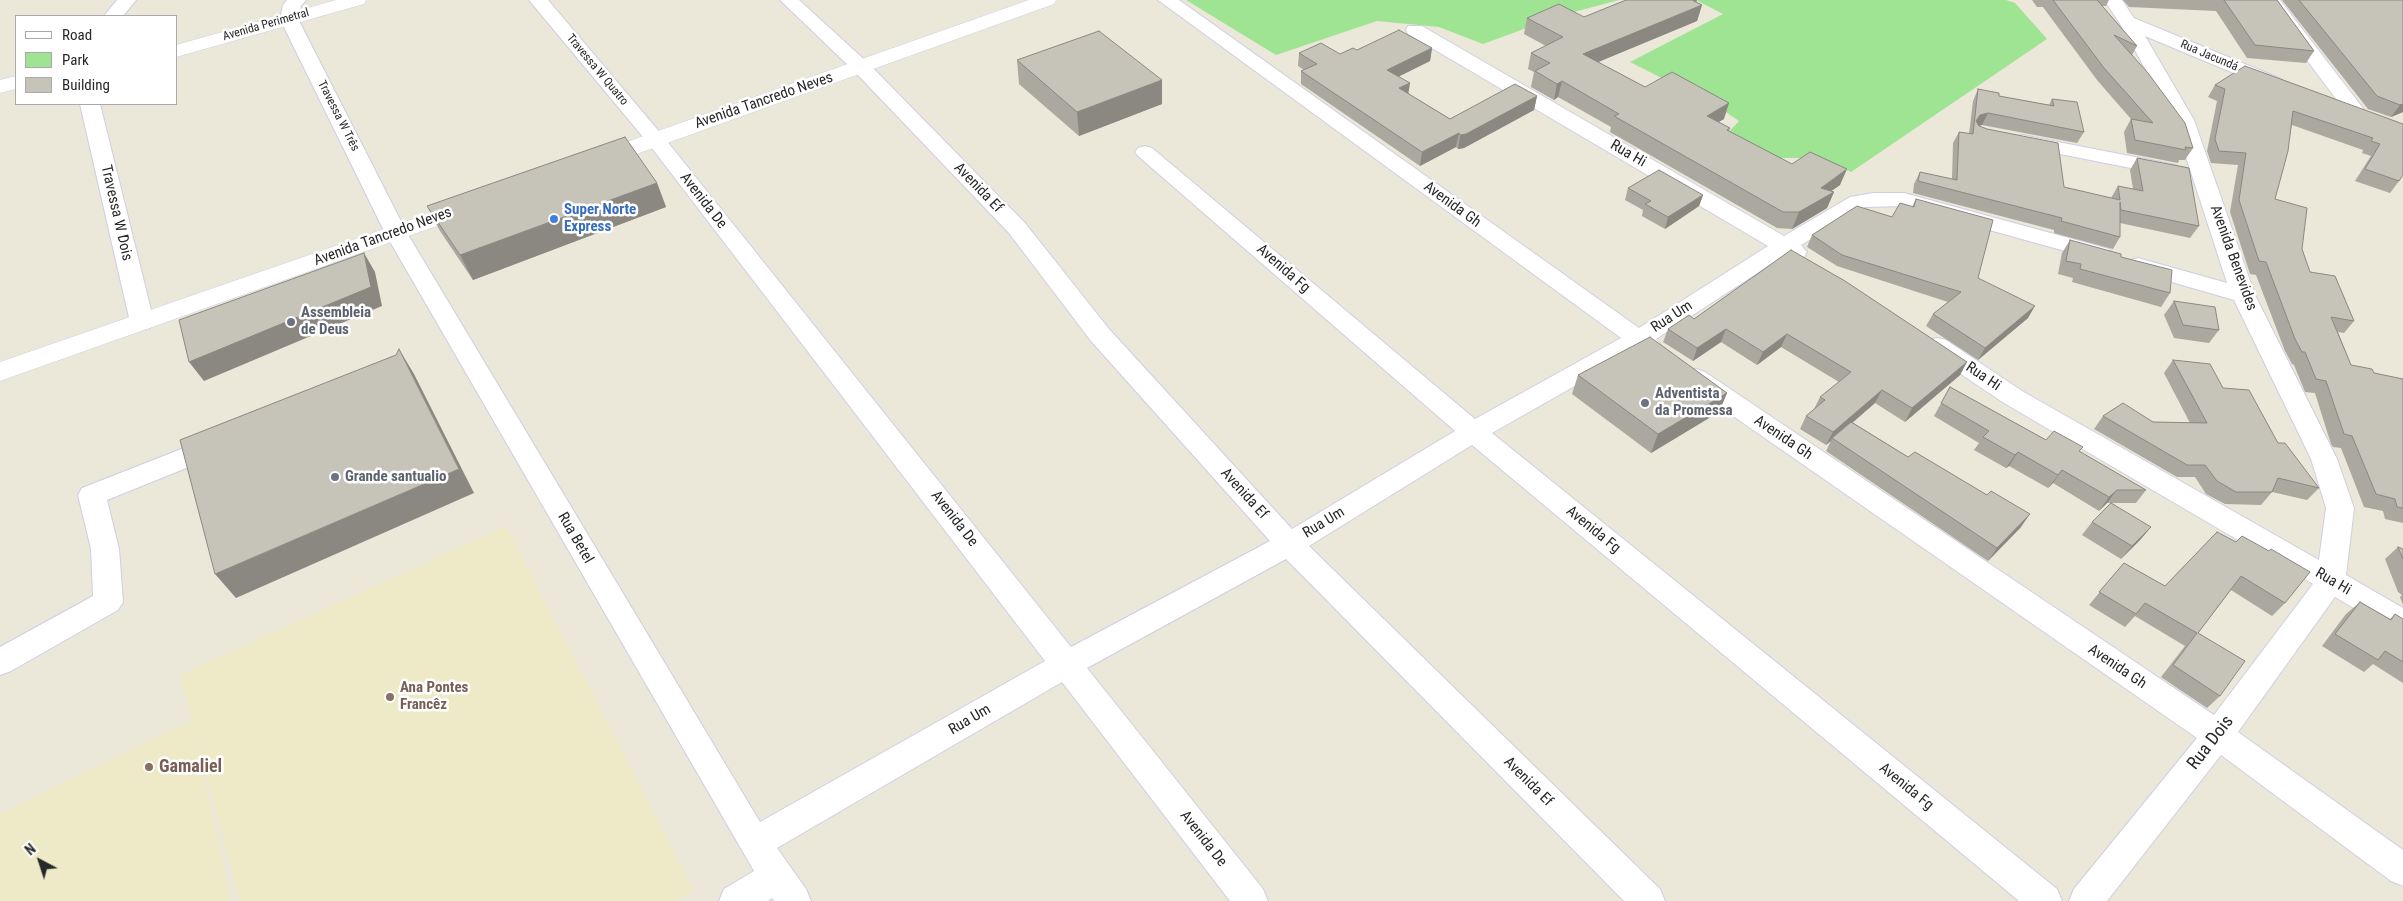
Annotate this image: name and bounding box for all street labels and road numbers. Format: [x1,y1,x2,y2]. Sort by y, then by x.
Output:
street label: Avenida Perimetral [221,6,311,44]
street label: Travessa W Quatro [563,31,631,109]
street label: Rua Jacundá [2178,37,2240,75]
street label: Avenida Tancredo Neves [692,69,836,133]
street label: Travessa W Três [314,78,362,154]
street label: Rua Hi [1607,137,1649,171]
street label: Avenida Ef [950,159,1006,217]
street label: Travessa W Dois [96,163,136,263]
street label: Avenida De [676,169,730,233]
street label: Avenida Gh [1420,178,1484,232]
street label: Avenida Benevides [2206,203,2260,313]
street label: Avenida Tancredo Neves [312,204,454,270]
street label: Avenida Fg [1253,241,1313,297]
street label: Rua Um [1648,297,1696,337]
street label: Rua Hi [1962,359,2004,395]
street label: Avenida Gh [1750,412,1816,464]
street label: Avenida Ef [1216,465,1272,523]
street label: Avenida De [927,487,981,551]
street label: Avenida Fg [1562,503,1624,557]
street label: Rua Um [1300,504,1348,542]
street label: Rua Betel [553,509,597,567]
street label: Rua Hi [2312,565,2354,599]
street label: Avenida Gh [2084,641,2150,693]
street label: Rua Um [946,701,994,739]
street label: Rua Dois [2183,712,2239,774]
street label: Avenida Ef [1500,754,1556,810]
street label: Avenida Fg [1875,760,1937,814]
street label: Avenida De [1176,807,1230,871]

